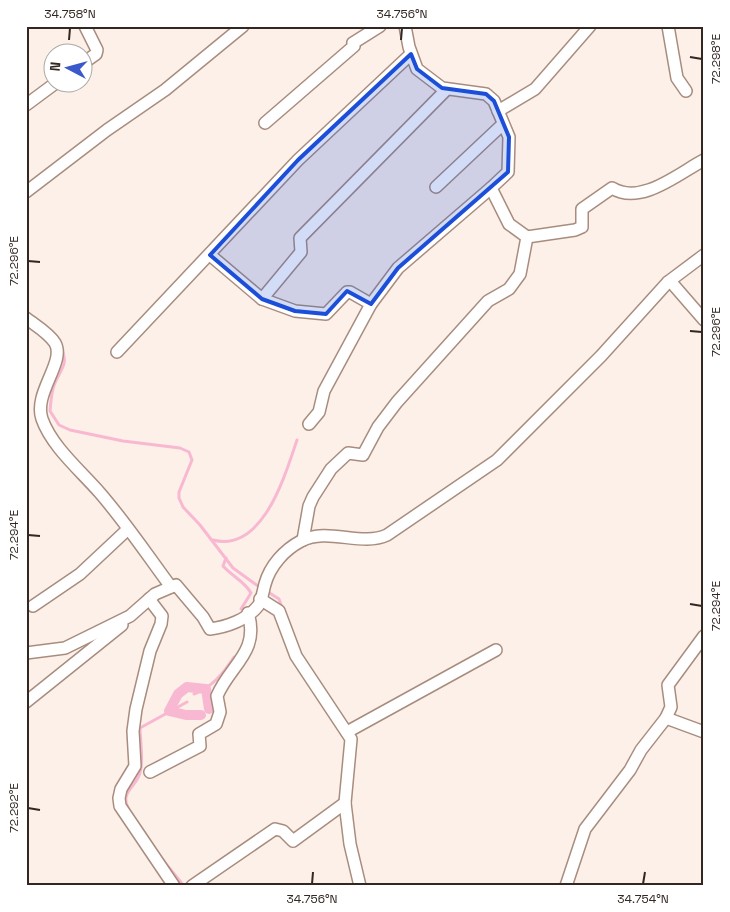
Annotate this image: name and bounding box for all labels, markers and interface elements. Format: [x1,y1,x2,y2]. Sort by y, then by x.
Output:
text: 34.758°N [44,6,96,22]
text: 34.756°N [376,6,428,22]
text: 72.298°E [708,34,724,84]
north arrow [42,42,92,92]
text: N [46,61,65,72]
text: 72.296°E [6,236,22,286]
text: 72.296°E [708,307,724,357]
text: 72.294°E [6,510,22,560]
text: 72.294°E [708,581,724,631]
text: 72.292°E [6,783,22,833]
text: 34.756°N [286,891,338,907]
text: 34.754°N [617,891,669,907]

